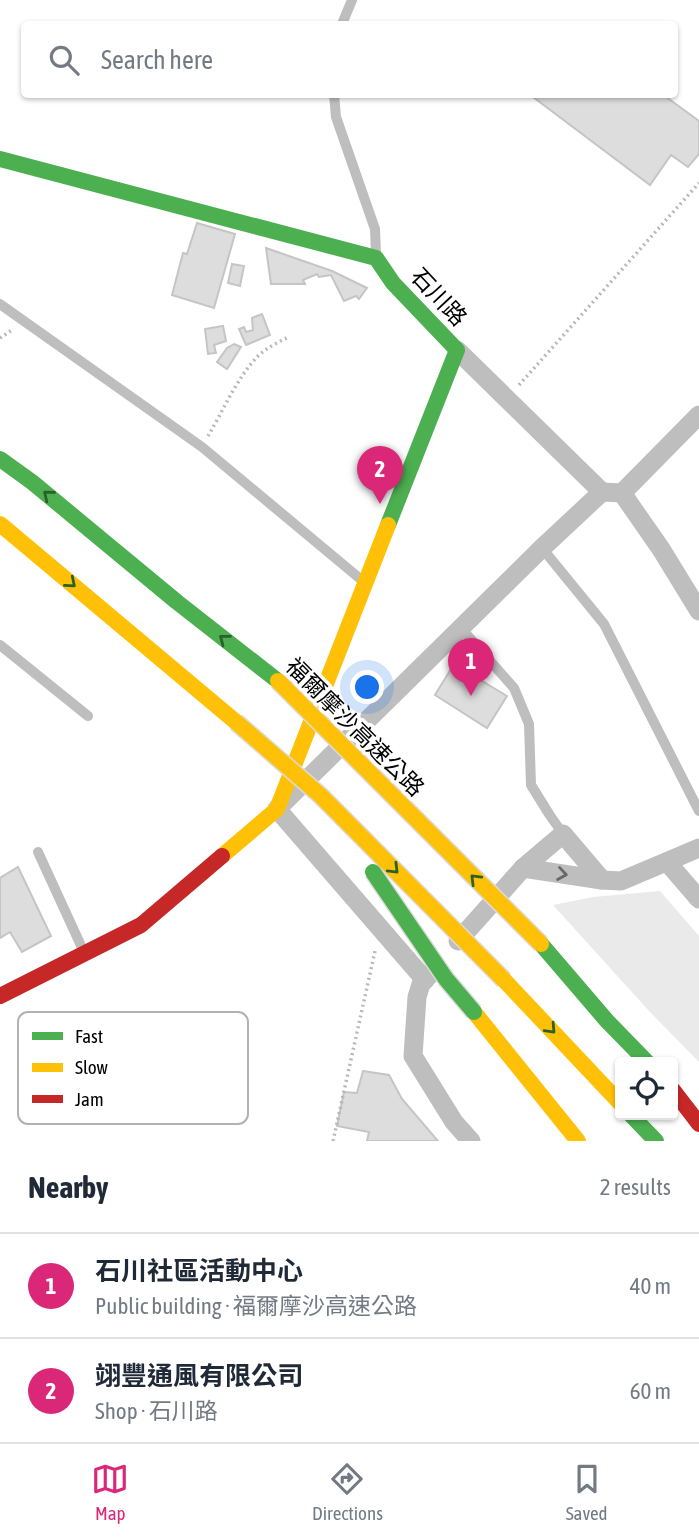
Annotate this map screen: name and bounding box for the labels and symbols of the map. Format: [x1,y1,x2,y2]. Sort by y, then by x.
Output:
street label: 石川路 [406,263,472,331]
pin: 2 [357,446,403,504]
one-way arrow [43,491,55,504]
one-way arrow [63,575,76,587]
one-way arrow [220,634,232,647]
pin: 1 [448,638,494,696]
street label: 福爾摩沙高速公路 [281,653,429,801]
your location [350,670,384,704]
one-way arrow [385,860,398,873]
one-way arrow [557,866,568,881]
one-way arrow [471,874,484,887]
legend [18,1012,248,1124]
one-way arrow [543,1021,555,1034]
text: Fast [75,1025,103,1047]
text: Slow [75,1056,109,1078]
text: Jam [75,1088,104,1110]

